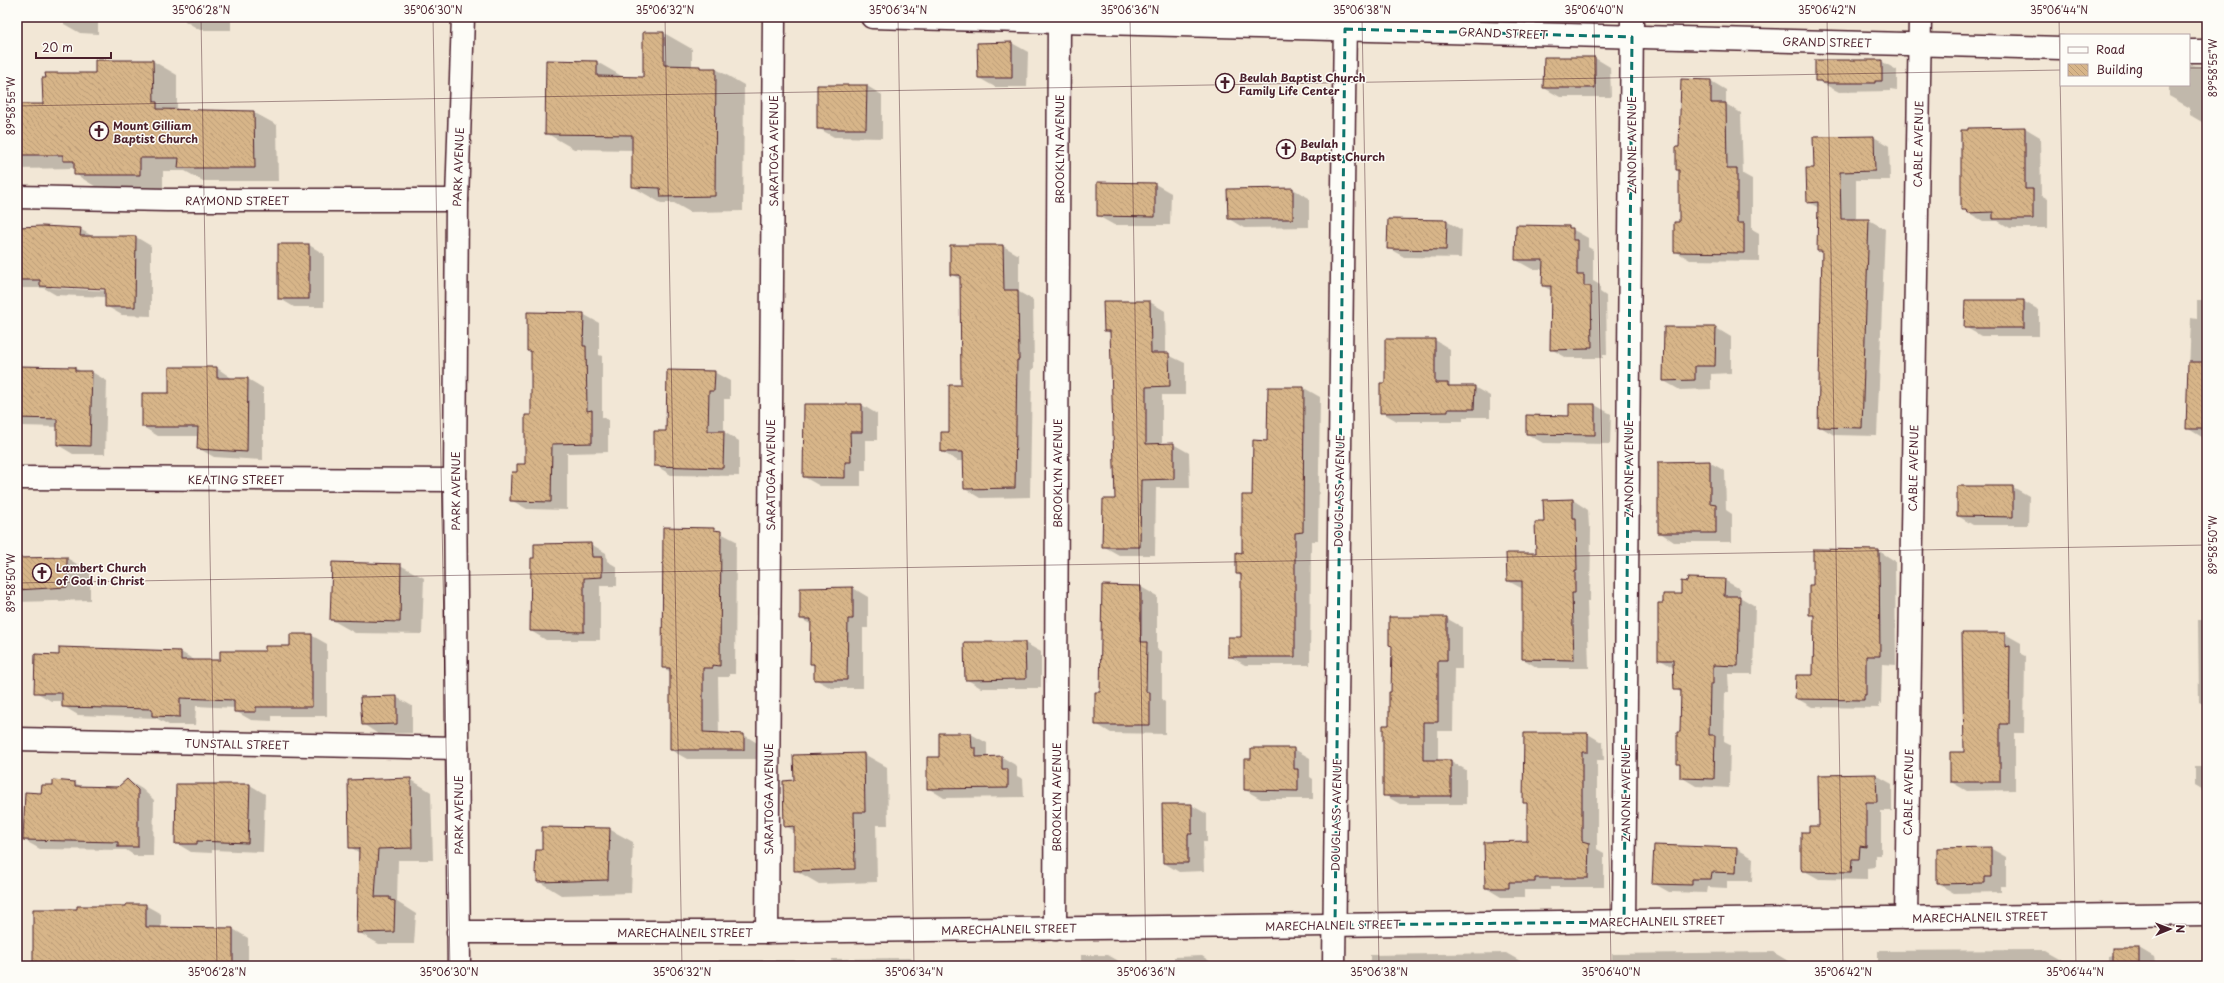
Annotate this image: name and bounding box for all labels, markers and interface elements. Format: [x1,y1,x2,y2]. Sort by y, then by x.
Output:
text: 35°06'28"N [172,2,231,17]
text: 35°06'30"N [403,2,463,17]
text: 35°06'32"N [636,2,694,17]
text: 35°06'34"N [869,2,927,17]
text: 35°06'36"N [1101,2,1160,17]
text: 35°06'38"N [1333,2,1391,17]
text: 35°06'40"N [1565,2,1624,17]
text: 35°06'42"N [1798,2,1856,17]
text: 35°06'44"N [2030,2,2088,17]
street label: GRAND STREET [1458,23,1548,43]
street label: GRAND STREET [1782,33,1872,51]
scale bar [36,34,111,60]
legend [2060,34,2190,86]
text: 20 m [42,38,73,56]
text: 89°58'55"W [2205,38,2220,97]
text: Road [2096,40,2125,58]
text: Building [2096,60,2143,78]
place label: Beulah Baptist Church Family Life Center [1239,69,1366,99]
church icon: Beulah Baptist Church Family Life Center [1214,72,1236,94]
text: 89°58'55"W [3,76,18,135]
street label: BROOKLYN AVENUE [1051,94,1068,204]
street label: SARATOGA AVENUE [765,95,782,207]
street label: ZANONE AVENUE [1623,96,1640,194]
street label: CABLE AVENUE [1909,100,1927,188]
place label: Mount Gilliam Baptist Church [113,117,198,147]
church icon: Mount Gilliam Baptist Church [88,120,110,142]
street label: PARK AVENUE [448,127,468,207]
place label: Beulah Baptist Church [1300,135,1385,165]
church icon: Beulah Baptist Church [1275,138,1297,160]
street label: RAYMOND STREET [185,192,290,209]
street label: BROOKLYN AVENUE [1049,418,1066,528]
street label: SARATOGA AVENUE [762,419,779,531]
street label: ZANONE AVENUE [1620,420,1637,518]
street label: CABLE AVENUE [1904,424,1922,512]
street label: DOUGLASS AVENUE [1330,434,1348,548]
street label: PARK AVENUE [447,451,464,531]
street label: KEATING STREET [188,471,285,488]
text: 89°58'50"W [2205,515,2220,575]
text: 89°58'50"W [3,553,18,613]
place label: Lambert Church of God in Christ [56,559,147,589]
church icon: Lambert Church of God in Christ [31,562,53,584]
street label: TUNSTALL STREET [185,735,290,753]
street label: BROOKLYN AVENUE [1048,742,1065,852]
street label: SARATOGA AVENUE [760,743,777,855]
street label: ZANONE AVENUE [1617,744,1634,842]
street label: CABLE AVENUE [1899,748,1917,836]
street label: DOUGLASS AVENUE [1327,758,1345,872]
street label: PARK AVENUE [450,775,467,855]
street label: MARECHALNEIL STREET [1912,907,2048,927]
north arrow [2150,909,2190,949]
street label: MARECHALNEIL STREET [1589,911,1725,931]
street label: MARECHALNEIL STREET [1265,915,1401,935]
street label: MARECHALNEIL STREET [941,919,1077,939]
street label: MARECHALNEIL STREET [617,924,753,941]
text: N [2172,924,2189,934]
text: 35°06'28"N [188,964,247,979]
text: 35°06'30"N [419,964,479,979]
text: 35°06'32"N [653,964,711,979]
text: 35°06'34"N [885,964,943,979]
text: 35°06'36"N [1117,964,1176,979]
text: 35°06'38"N [1350,964,1408,979]
text: 35°06'40"N [1582,964,1641,979]
text: 35°06'42"N [1814,964,1872,979]
text: 35°06'44"N [2046,964,2104,979]

